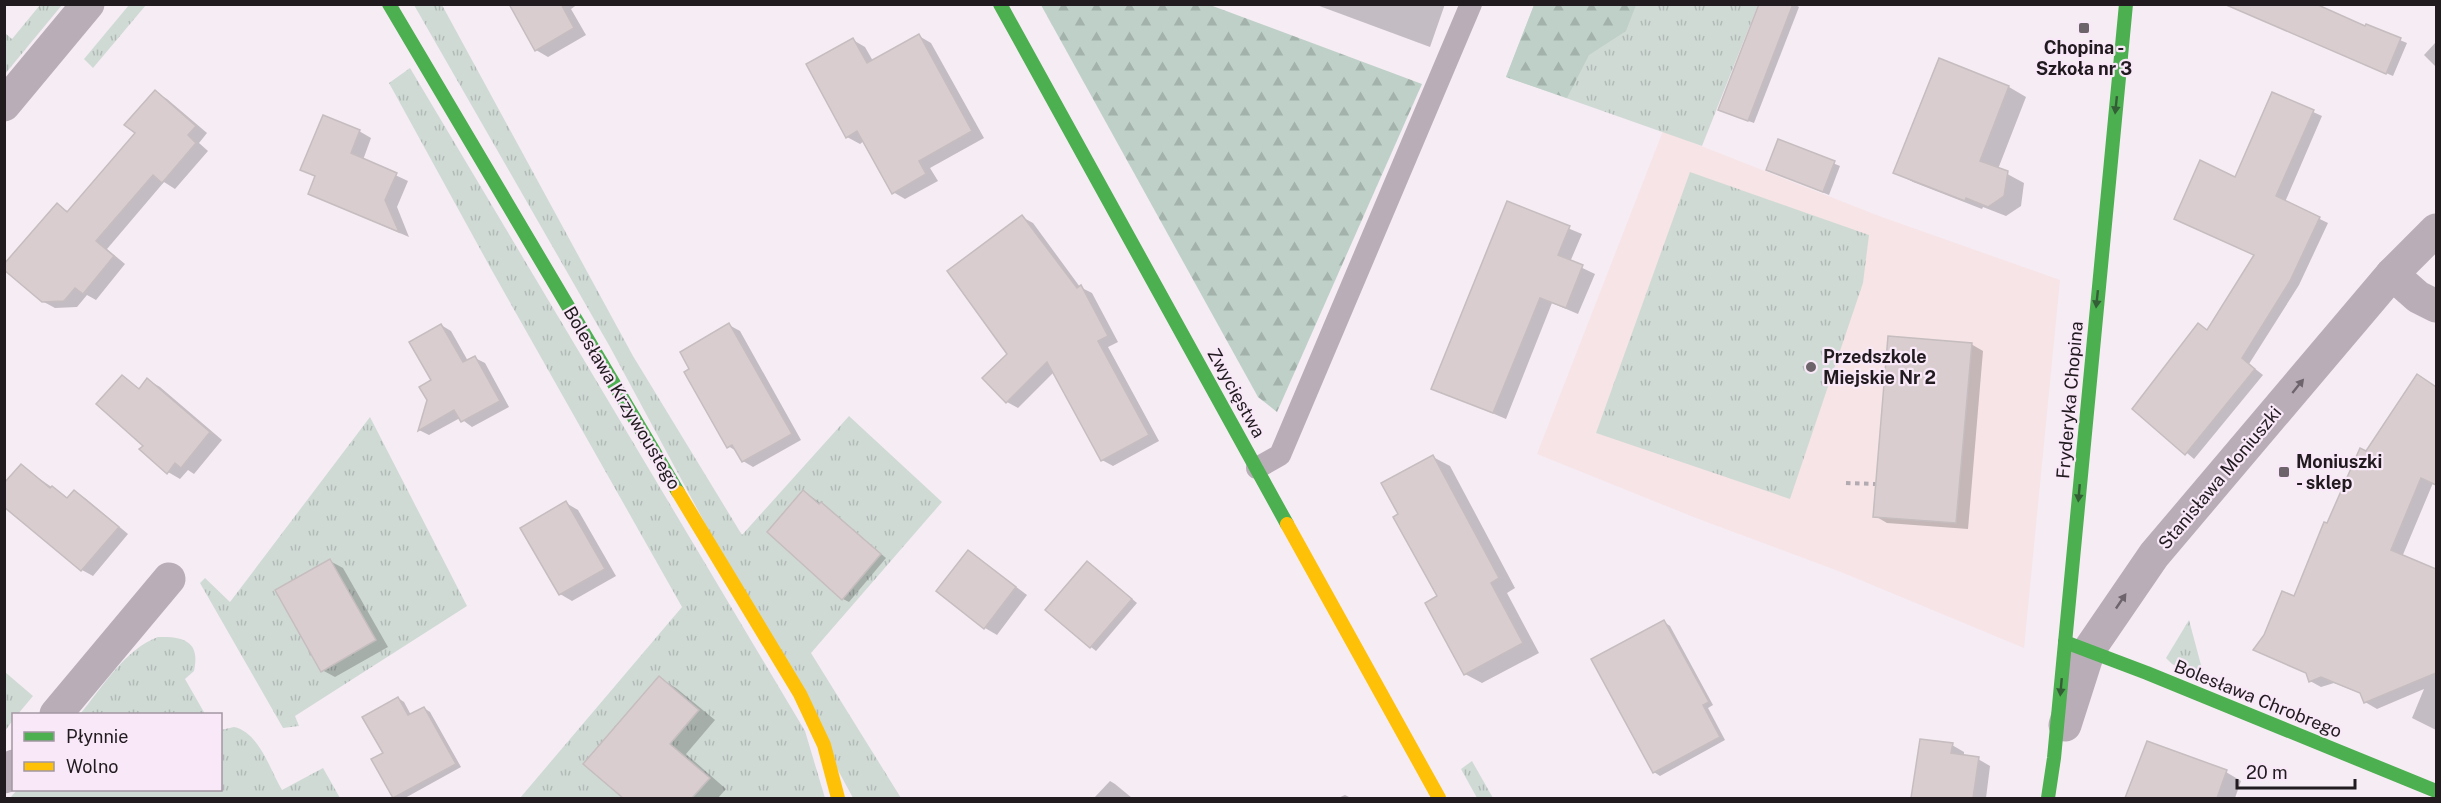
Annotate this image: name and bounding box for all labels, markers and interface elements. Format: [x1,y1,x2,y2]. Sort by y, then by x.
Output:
marker: Chopina - Szkoła nr 3 [2077,21,2091,35]
place label: Chopina - Szkoła nr 3 [2036,37,2132,79]
one-way arrow [2112,95,2121,114]
one-way arrow [2093,289,2102,308]
street label: Bolesława Krzywoustego [559,303,685,493]
street label: Fryderyka Chopina [2052,320,2087,480]
street label: Zwycięstwa [1203,344,1270,441]
place label: Przedszkole Miejskie Nr 2 [1823,346,1936,388]
marker: Przedszkole Miejskie Nr 2 [1804,360,1818,374]
one-way arrow [2291,379,2304,394]
street label: Stanisława Moniuszki [2154,402,2286,553]
place label: Moniuszki - sklep [2296,451,2382,493]
marker: Moniuszki - sklep [2277,465,2291,479]
one-way arrow [2074,483,2084,502]
one-way arrow [2115,594,2127,610]
street label: Bolesława Chrobrego [2171,655,2345,742]
one-way arrow [2056,677,2066,696]
legend [12,713,222,791]
text: Płynnie [66,726,129,747]
scale bar [2237,752,2356,790]
text: Wolno [66,756,118,777]
text: 20 m [2246,762,2288,783]

